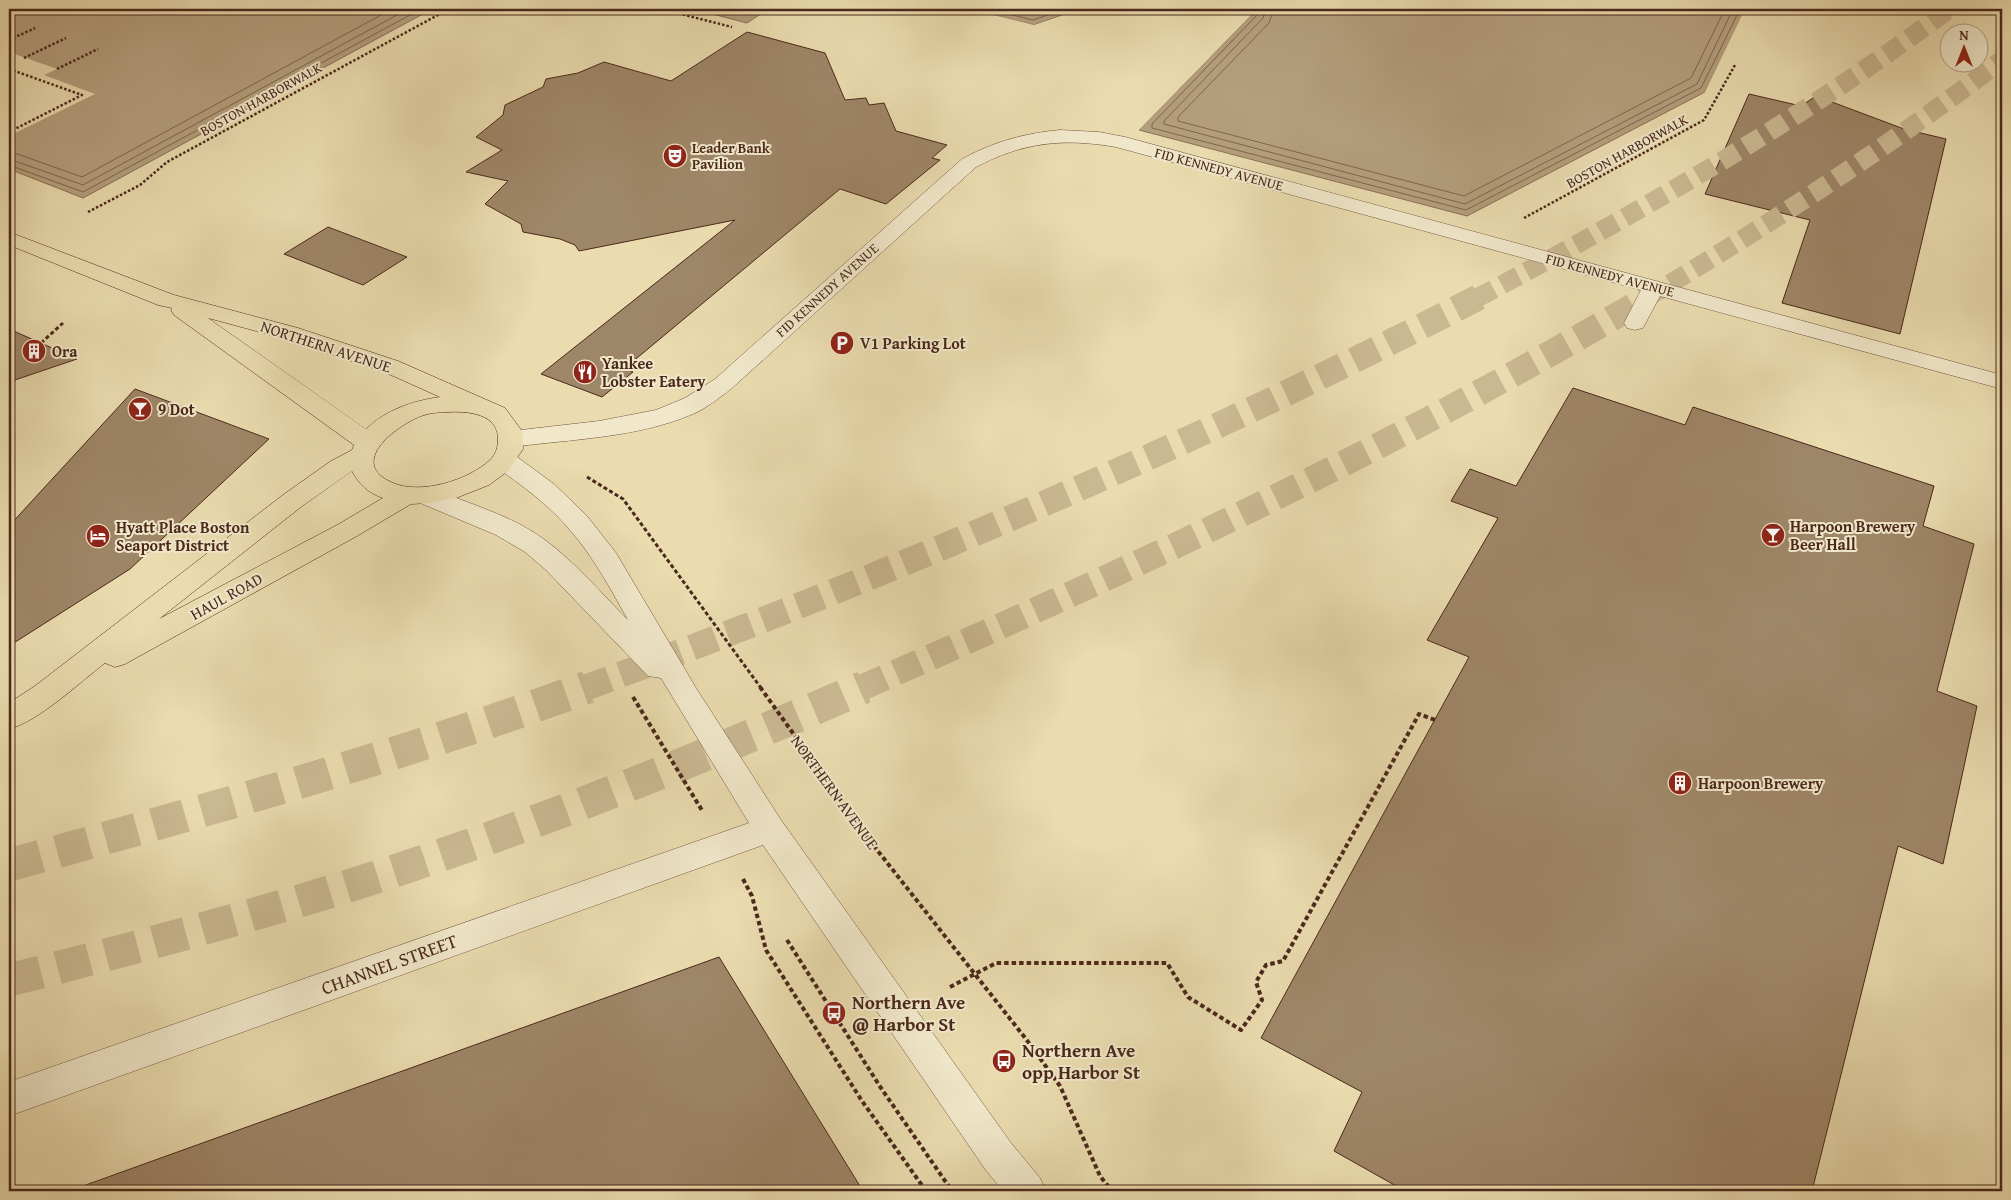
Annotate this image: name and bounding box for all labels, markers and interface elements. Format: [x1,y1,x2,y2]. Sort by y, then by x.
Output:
north arrow [1938,22,1988,72]
text: N [1959,25,1969,45]
street label: BOSTON HARBORWALK [197,57,326,141]
street label: BOSTON HARBORWALK [1563,109,1692,193]
place label: Leader Bank Pavilion [692,138,771,174]
street label: FID KENNEDY AVENUE [1153,142,1285,196]
theatre icon: Leader Bank Pavilion [662,143,688,169]
street label: FID KENNEDY AVENUE [771,238,883,342]
street label: FID KENNEDY AVENUE [1544,248,1676,302]
street label: NORTHERN AVENUE [258,314,394,378]
parking icon: V1 Parking Lot [829,330,855,356]
place label: V1 Parking Lot [860,331,966,355]
building icon: Ora [21,338,47,364]
place label: Ora [52,339,78,363]
place label: Yankee Lobster Eatery [602,351,706,393]
restaurant icon: Yankee Lobster Eatery [572,359,598,385]
bar icon: 9 Dot [127,396,153,422]
place label: 9 Dot [158,397,195,421]
place label: Harpoon Brewery Beer Hall [1790,514,1916,556]
place label: Hyatt Place Boston Seaport District [116,515,250,557]
bar icon: Harpoon Brewery Beer Hall [1760,522,1786,548]
hotel icon: Hyatt Place Boston Seaport District [85,523,111,549]
street label: HAUL ROAD [185,566,267,626]
street label: NORTHERN AVENUE [785,730,885,854]
building icon: Harpoon Brewery [1667,770,1693,796]
place label: Harpoon Brewery [1698,771,1824,795]
street label: CHANNEL STREET [317,926,461,1002]
place label: Northern Ave @ Harbor St [852,988,965,1038]
bus stop icon: Northern Ave @ Harbor St [821,1000,847,1026]
place label: Northern Ave opp Harbor St [1022,1036,1141,1086]
bus stop icon: Northern Ave opp Harbor St [991,1048,1017,1074]

